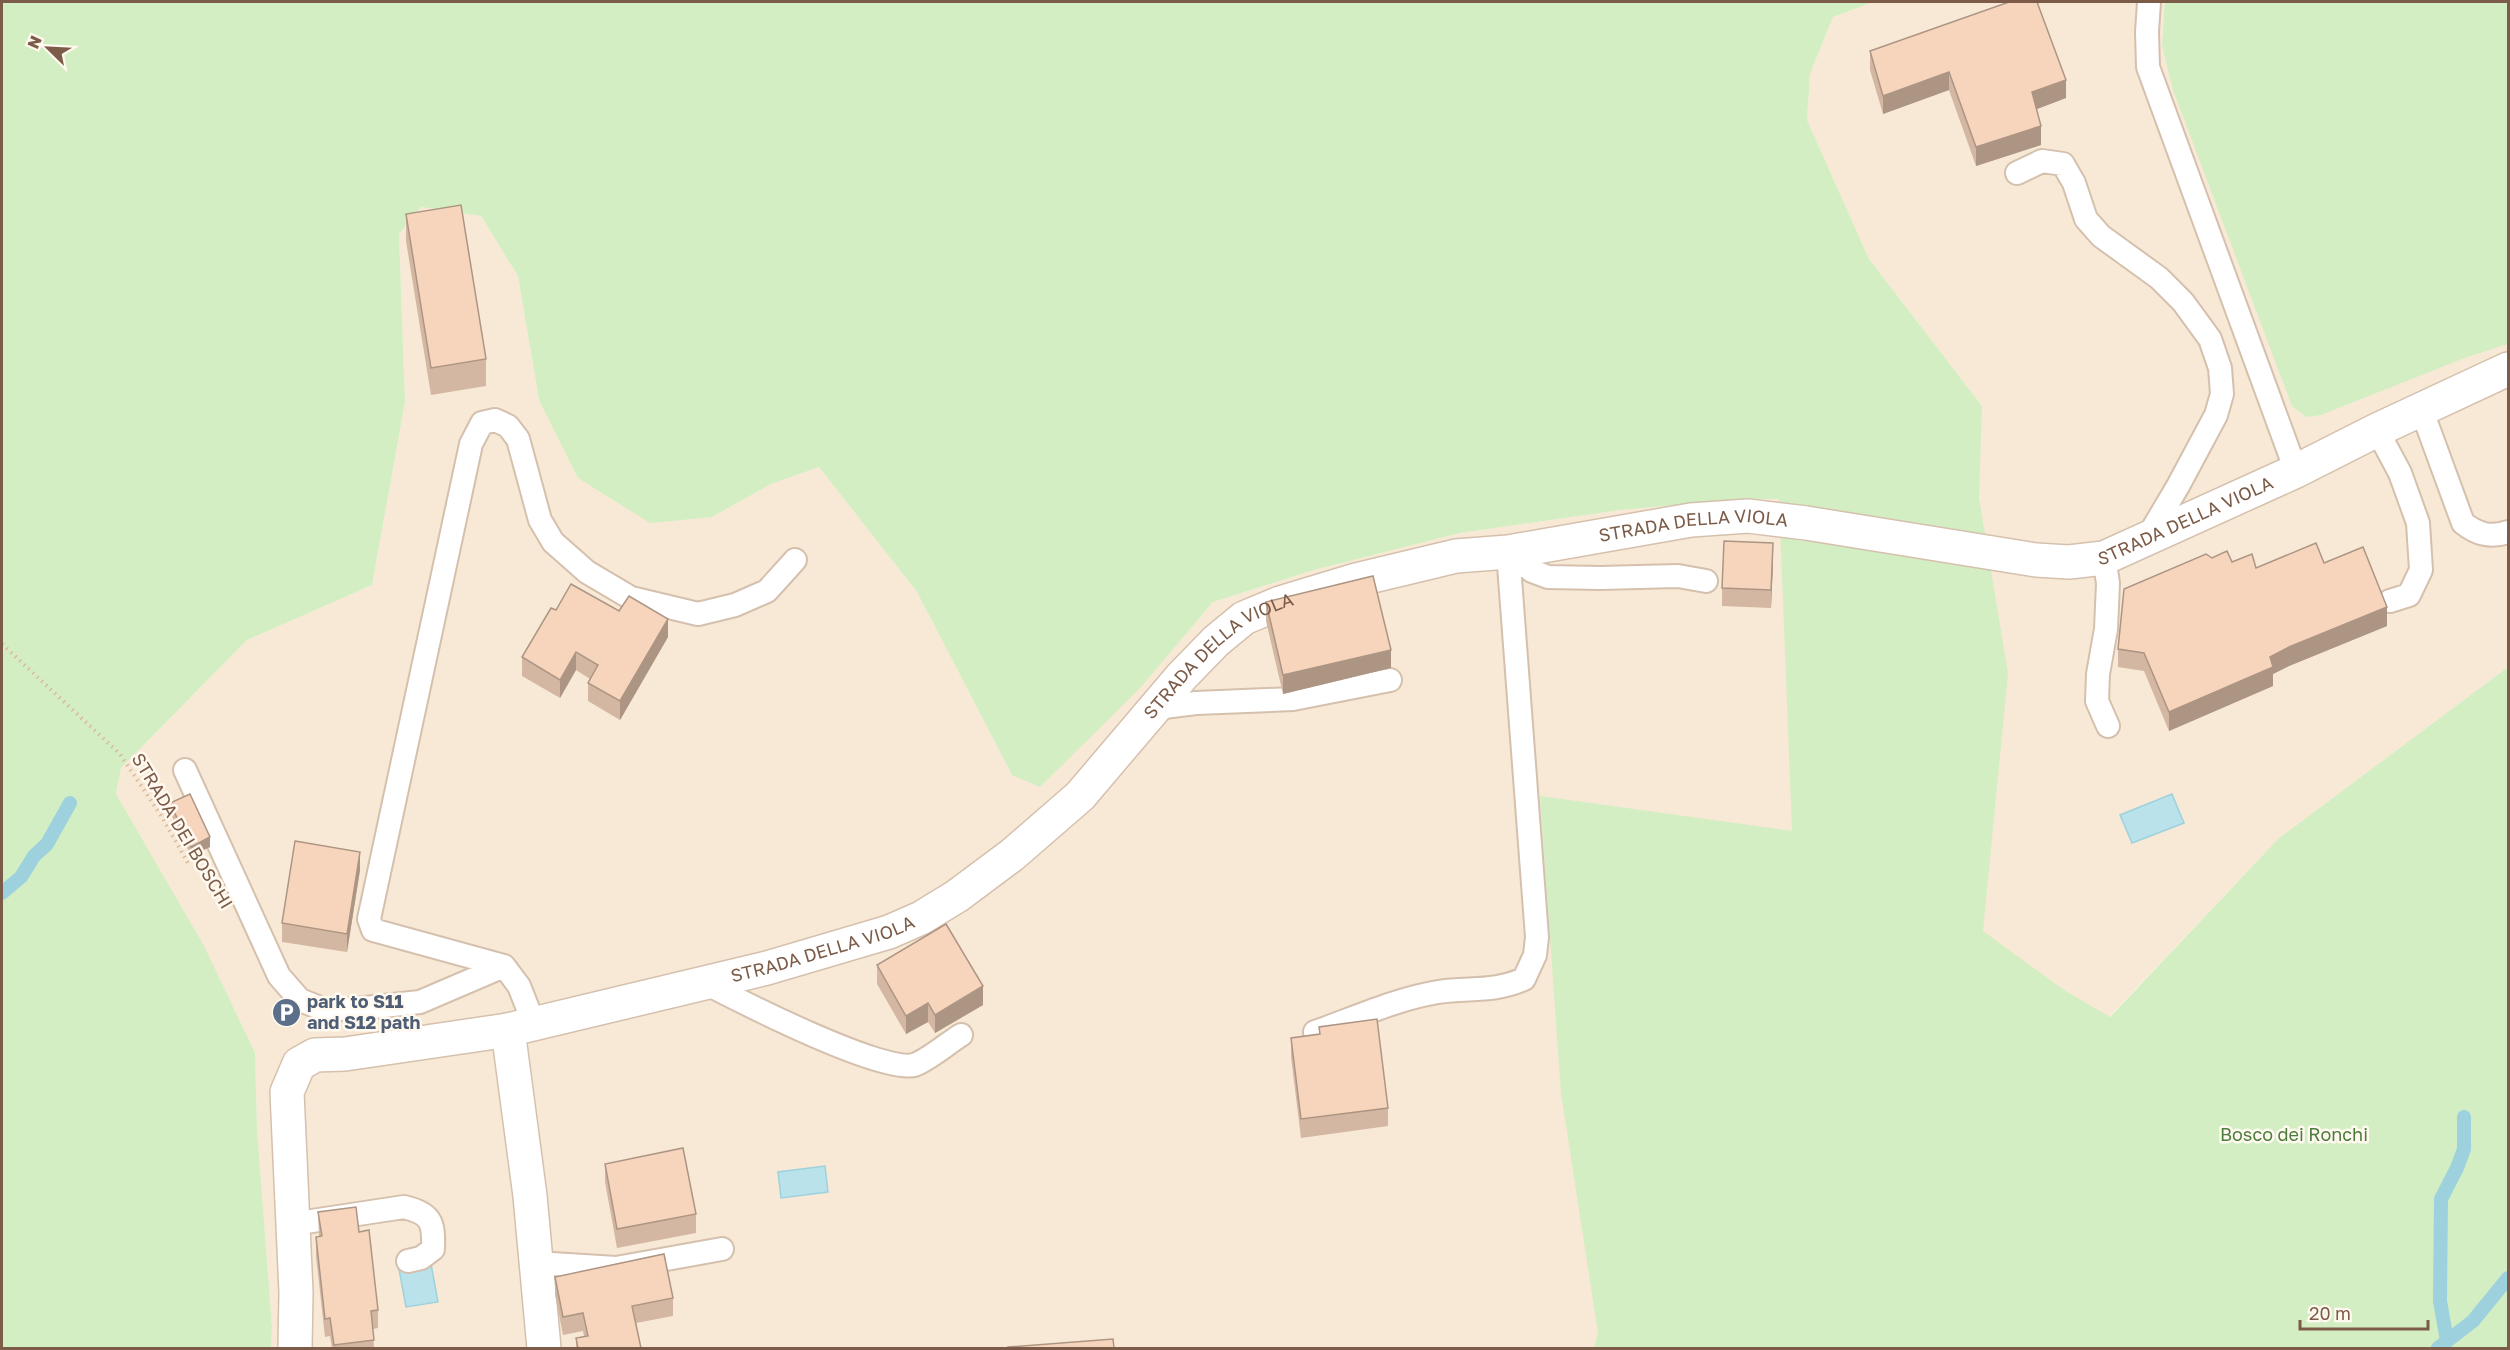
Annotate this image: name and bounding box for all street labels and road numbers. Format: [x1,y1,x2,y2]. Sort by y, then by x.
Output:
street label: STRADA DELLA VIOLA [2096,471,2276,569]
street label: STRADA DELLA VIOLA [1597,504,1789,546]
street label: STRADA DELLA VIOLA [1138,588,1296,723]
street label: STRADA DEI BOSCHI [128,749,238,912]
street label: STRADA DELLA VIOLA [728,910,918,986]

